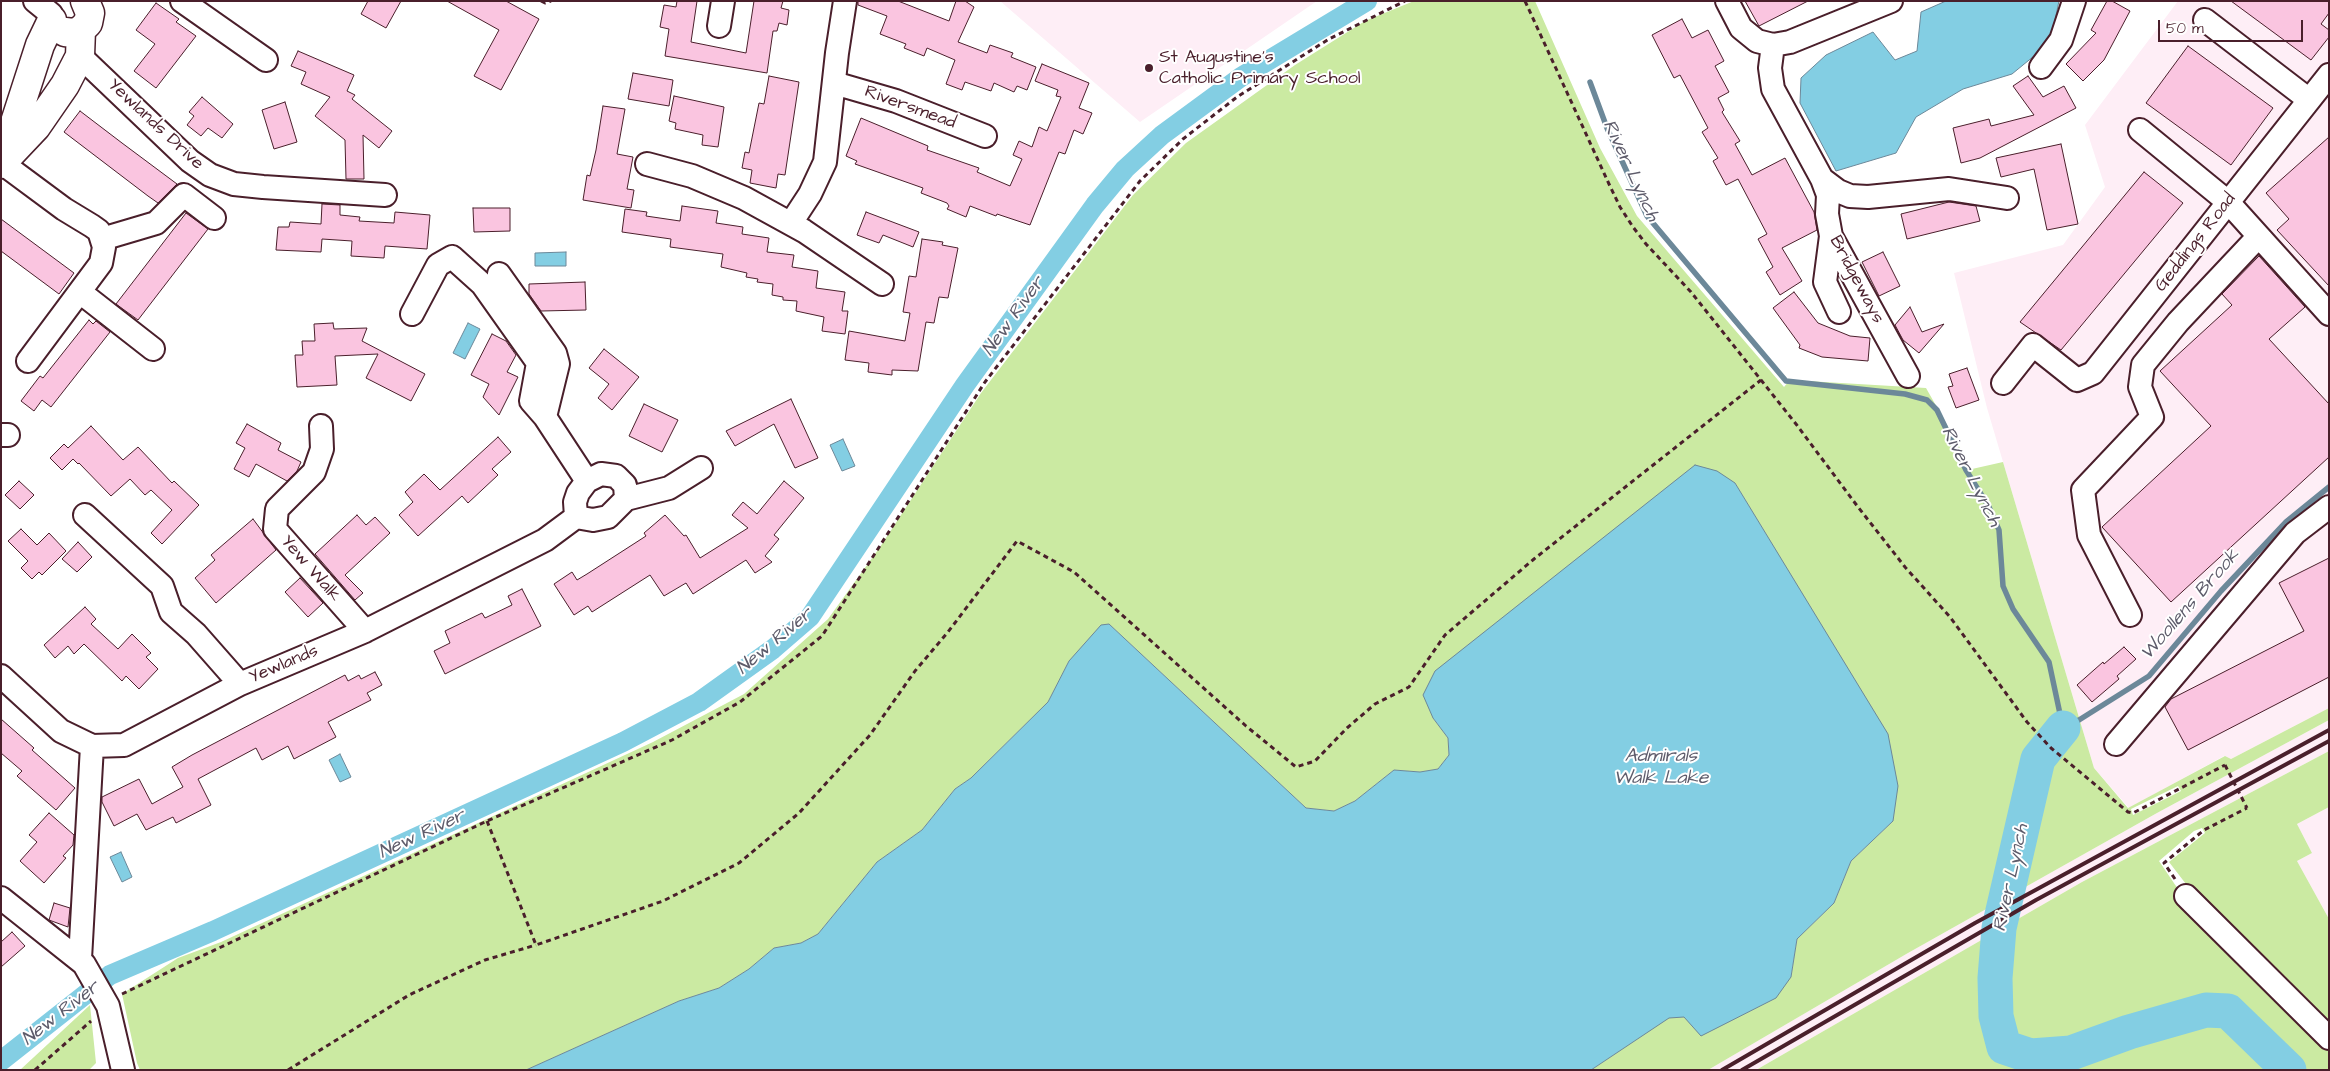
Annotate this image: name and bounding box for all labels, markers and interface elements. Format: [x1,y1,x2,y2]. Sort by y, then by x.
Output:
scale bar [2160,10,2305,42]
text: 50 m [2166,18,2204,39]
place label: St Augustine's Catholic Primary School [1159,47,1361,90]
marker: St Augustine's Catholic Primary School [1143,62,1155,74]
street label: Yewlands Drive [102,75,208,175]
street label: Riversmead [861,81,959,135]
water label: River Lynch [1597,117,1663,225]
street label: Geddings Road [2151,189,2241,297]
street label: Bridgeways [1824,232,1888,328]
water label: New River [978,273,1050,361]
water label: River Lynch [1935,423,2005,531]
street label: Yew Walk [275,531,345,607]
water label: Woollens Brook [2137,545,2245,665]
water label: New River [732,604,818,680]
street label: Yewlands [246,641,322,689]
water label: Admirals Walk Lake [1614,746,1708,790]
water label: New River [375,805,469,865]
water label: River Lynch [1990,822,2034,934]
water label: New River [18,977,104,1051]

